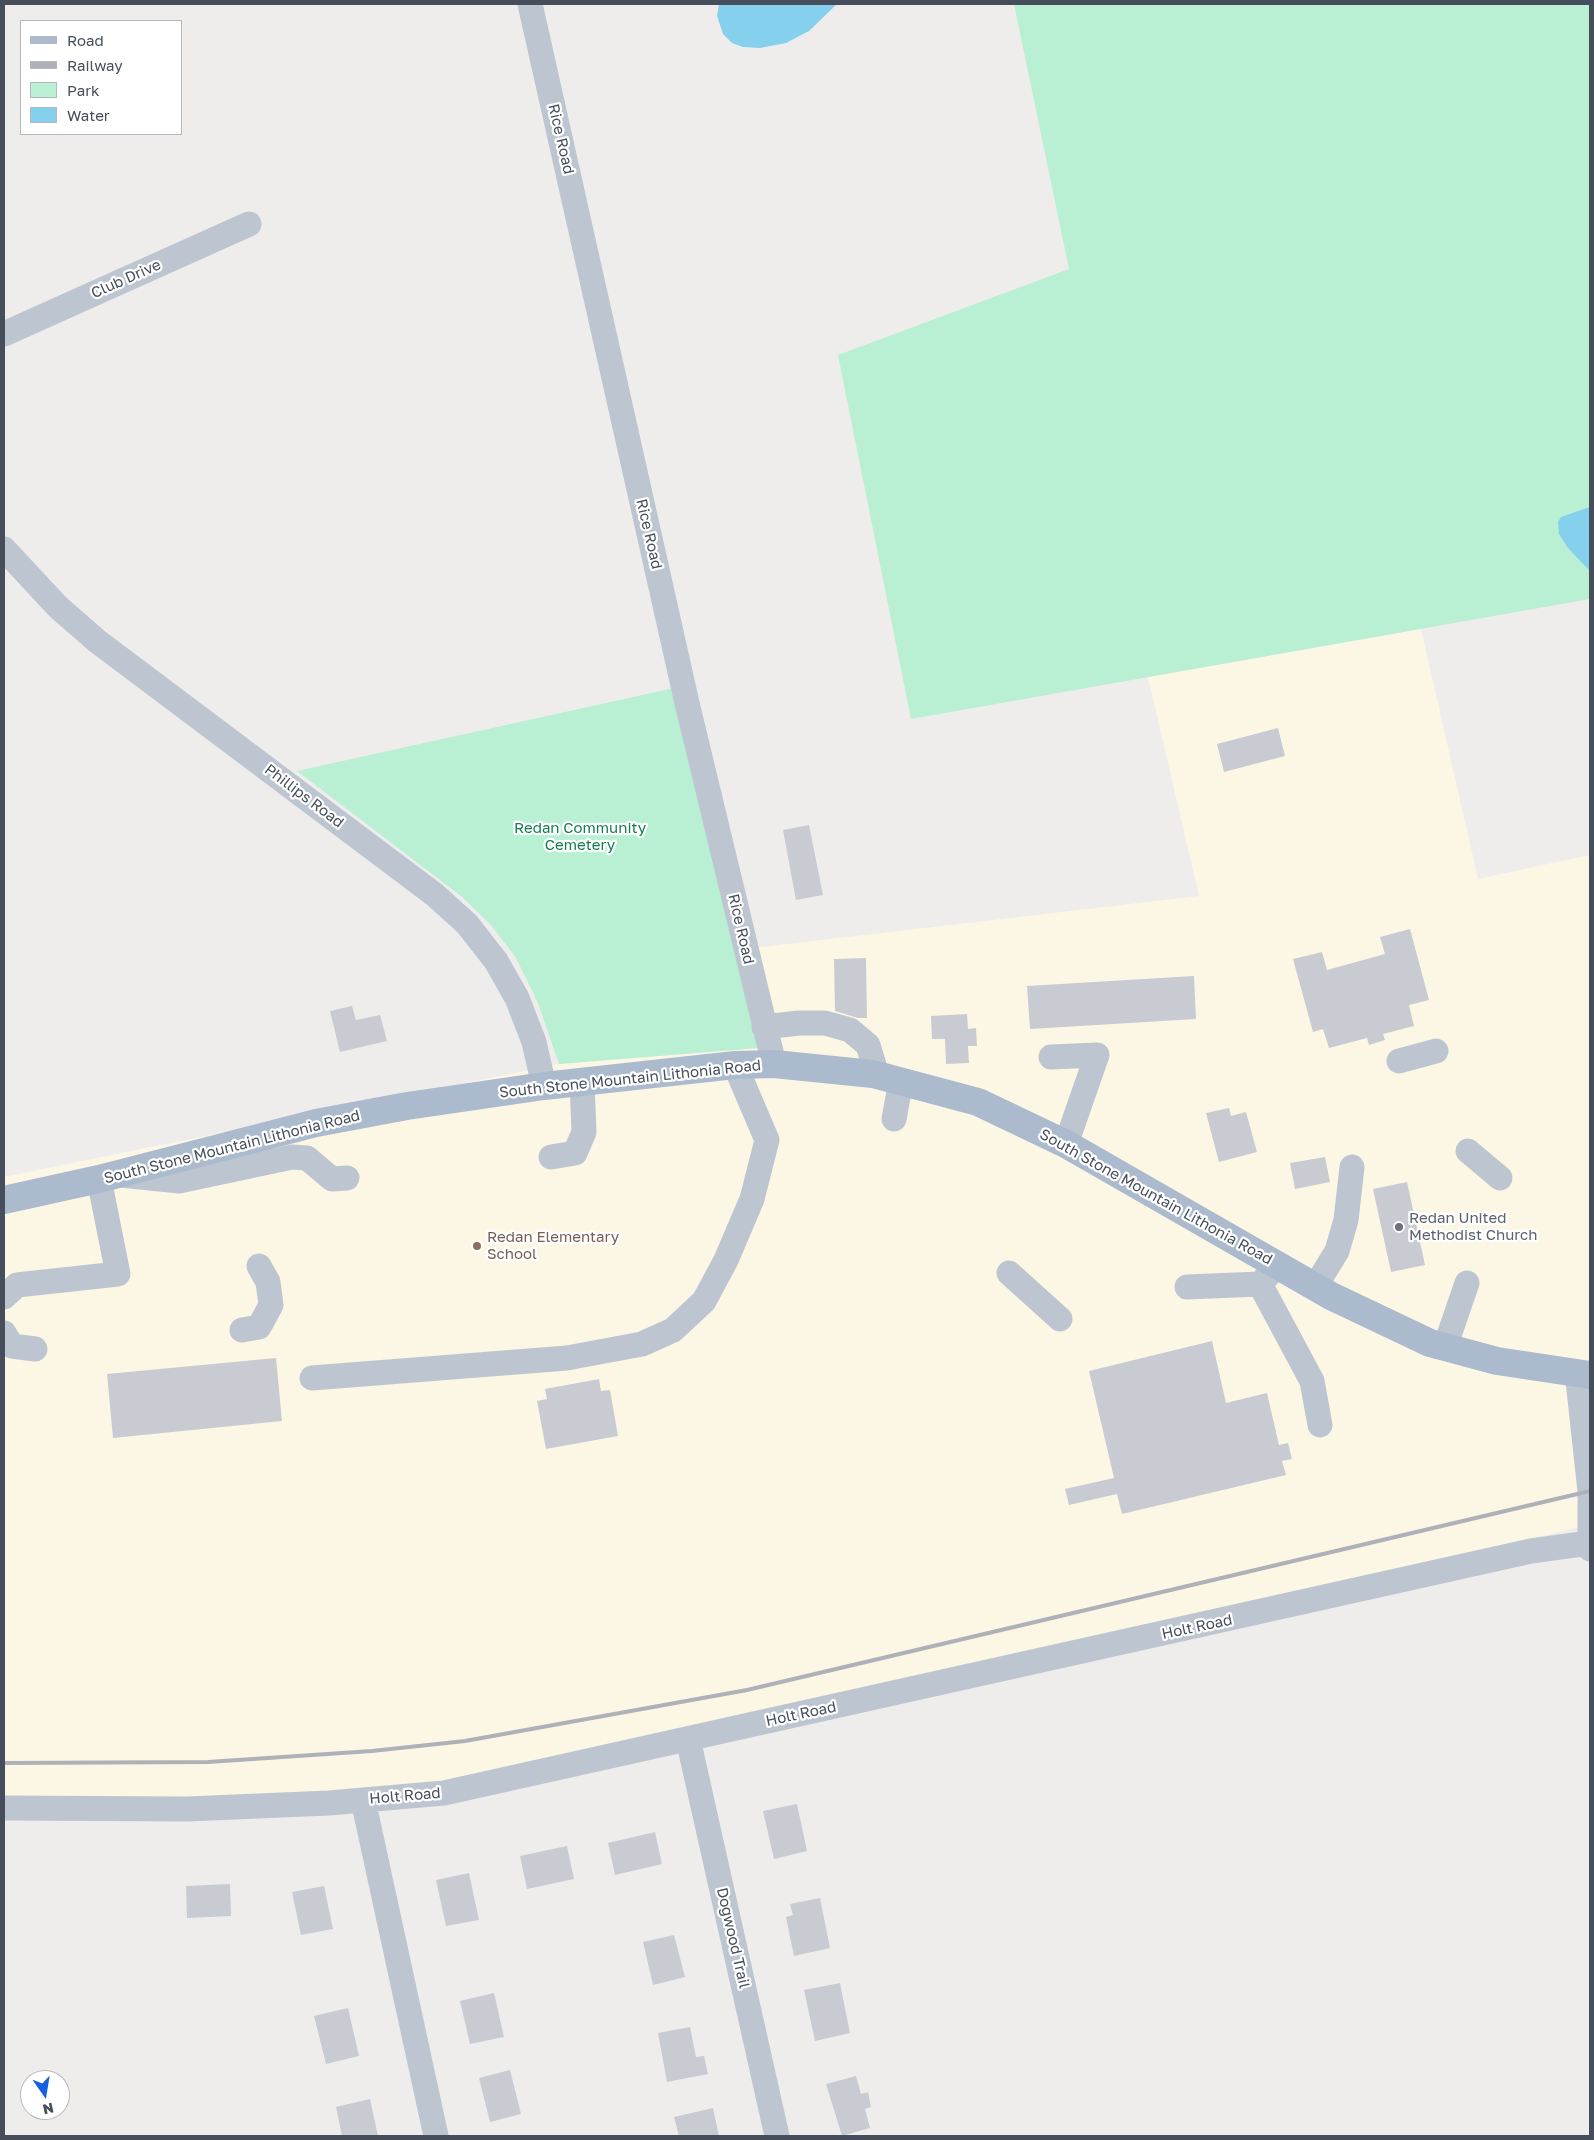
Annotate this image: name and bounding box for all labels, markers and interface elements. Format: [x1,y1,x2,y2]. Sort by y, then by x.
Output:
legend [20,20,182,135]
text: Road [67,31,104,49]
text: Railway [67,56,123,74]
text: Park [67,81,99,99]
street label: Rice Road [544,102,578,176]
text: Water [67,106,110,124]
street label: Club Drive [88,256,164,302]
street label: Rice Road [632,497,666,571]
street label: Phillips Road [261,760,347,832]
park label: Redan Community Cemetery [514,819,646,854]
street label: Rice Road [724,892,758,966]
street label: South Stone Mountain Lithonia Road [498,1056,762,1102]
street label: South Stone Mountain Lithonia Road [102,1106,362,1188]
street label: South Stone Mountain Lithonia Road [1037,1125,1275,1269]
place label: Redan United Methodist Church [1409,1209,1537,1244]
marker: Redan United Methodist Church [1393,1221,1405,1233]
place label: Redan Elementary School [487,1228,619,1263]
marker: Redan Elementary School [471,1240,483,1252]
street label: Holt Road [1160,1611,1234,1643]
street label: Holt Road [764,1698,838,1730]
street label: Holt Road [369,1784,441,1808]
street label: Dogwood Trail [713,1886,753,1990]
north arrow [20,2070,70,2120]
text: N [41,2100,55,2119]

